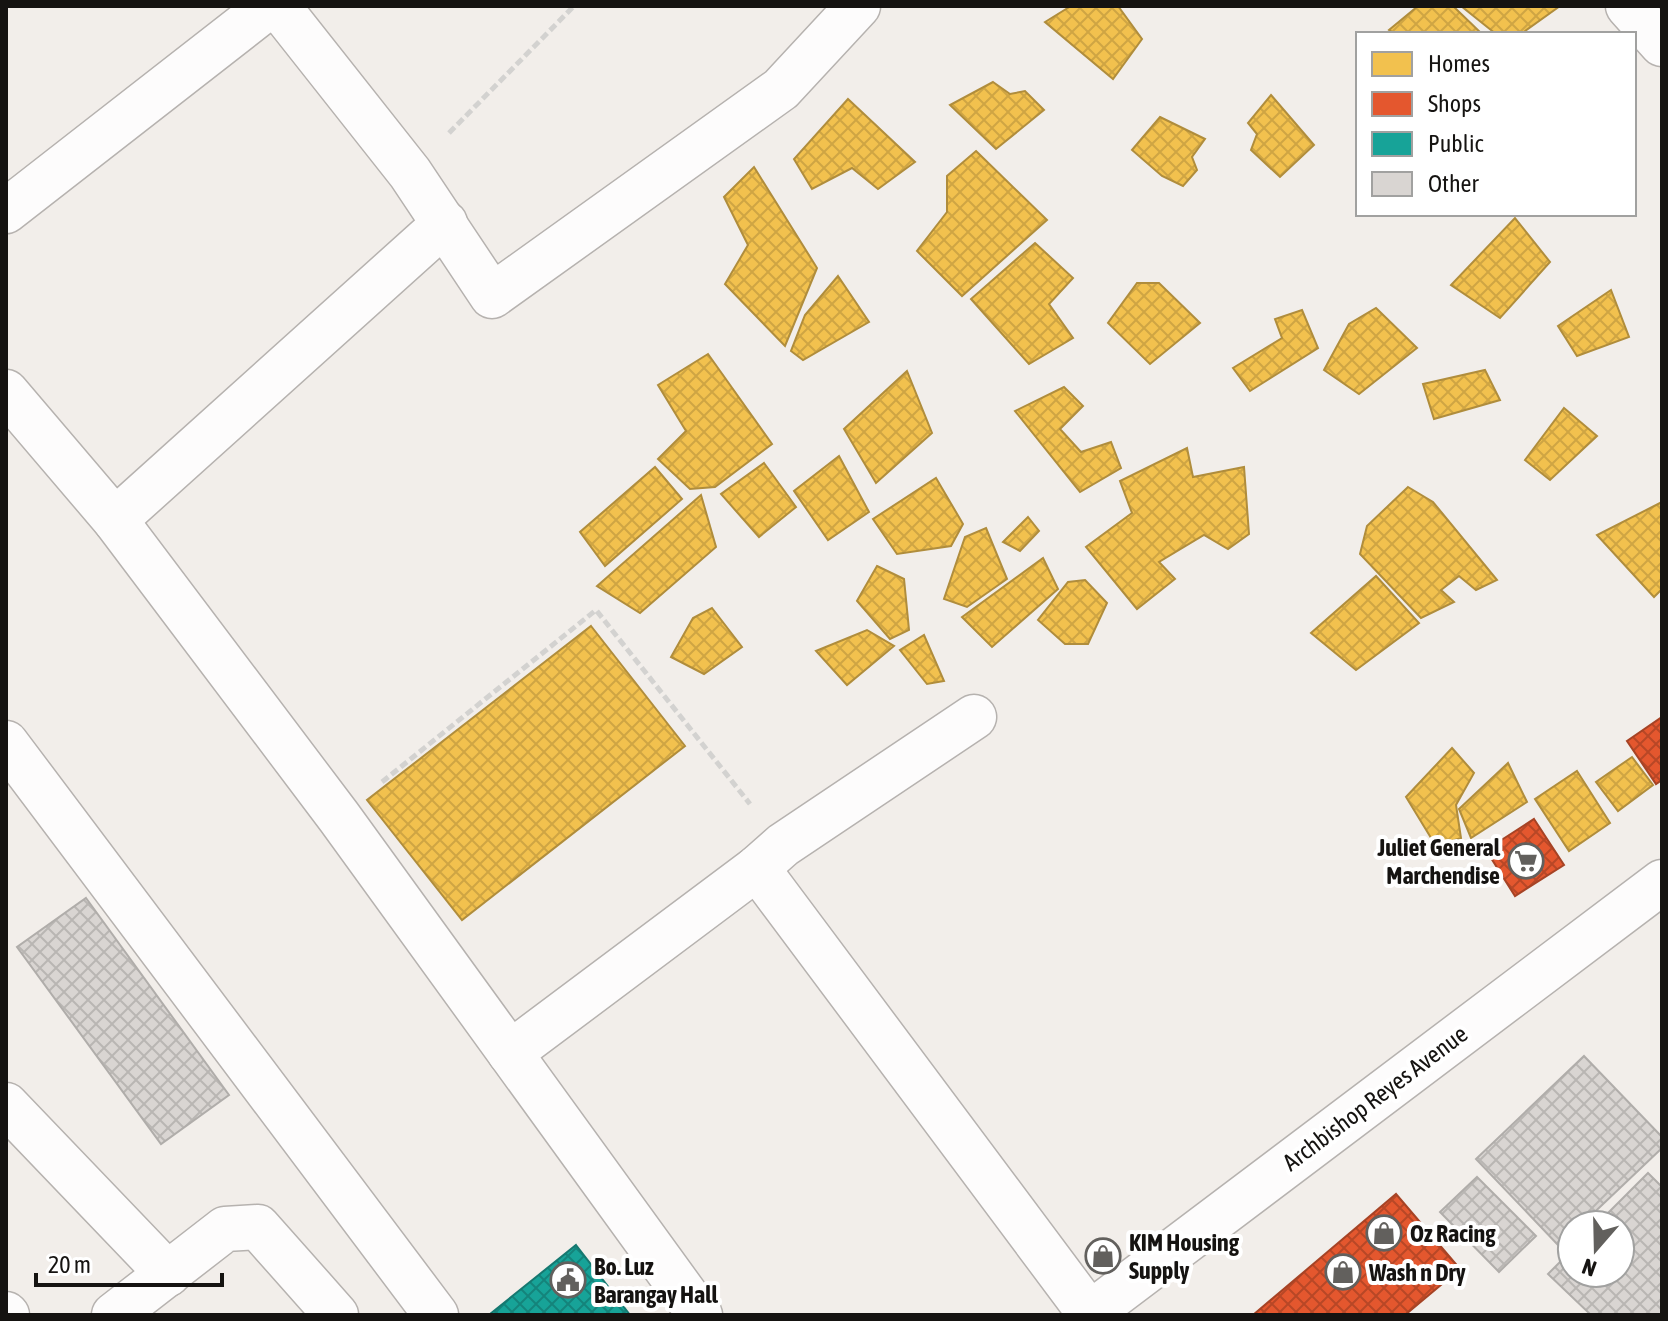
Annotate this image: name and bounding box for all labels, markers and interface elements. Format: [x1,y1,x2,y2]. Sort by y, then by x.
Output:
legend [1356,32,1636,216]
text: Homes [1428,50,1490,77]
text: Shops [1428,90,1481,117]
text: Public [1428,130,1484,157]
text: Other [1428,170,1479,197]
place label: Juliet General Marchendise [1376,834,1501,889]
supermarket icon: Juliet General Marchendise [1507,842,1545,880]
street label: Archbishop Reyes Avenue [1278,1020,1472,1176]
north arrow [1556,1209,1636,1289]
shop icon: Oz Racing [1365,1214,1403,1252]
place label: Oz Racing [1410,1220,1496,1247]
place label: KIM Housing Supply [1129,1229,1240,1284]
scale bar [36,1237,222,1287]
shop icon: KIM Housing Supply [1084,1237,1122,1275]
text: 20 m [48,1251,91,1278]
place label: Bo. Luz Barangay Hall [594,1253,719,1308]
shop icon: Wash n Dry [1324,1253,1362,1291]
text: N [1579,1253,1600,1282]
place label: Wash n Dry [1368,1259,1466,1286]
public building icon: Bo. Luz Barangay Hall [549,1261,587,1299]

